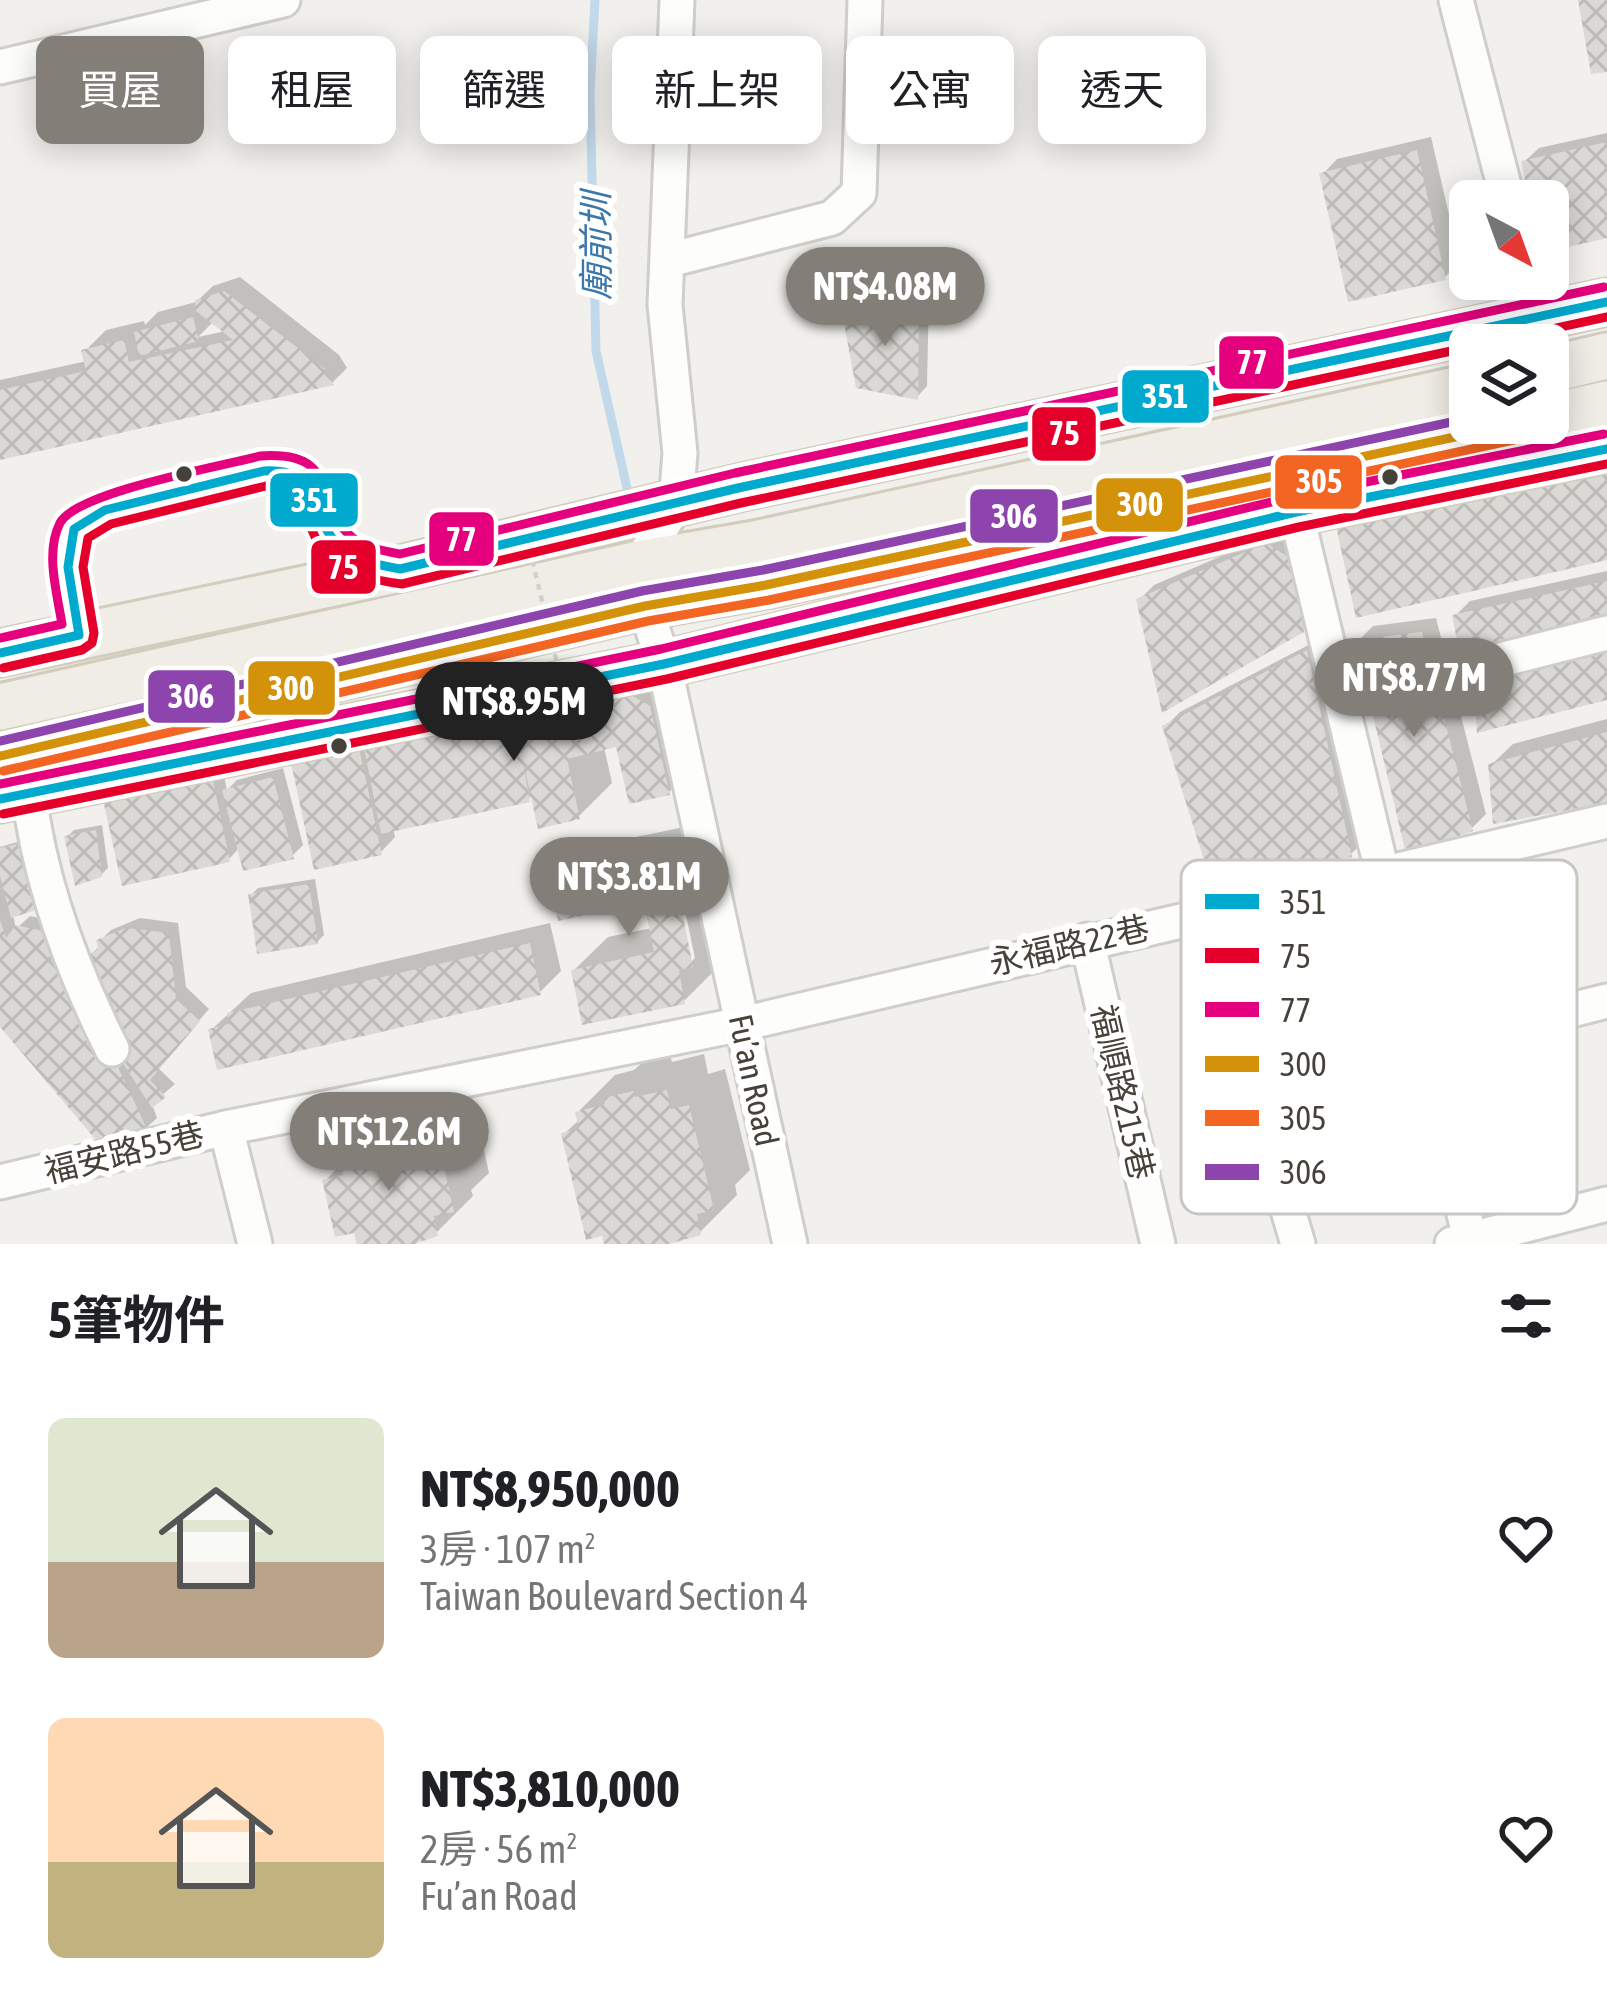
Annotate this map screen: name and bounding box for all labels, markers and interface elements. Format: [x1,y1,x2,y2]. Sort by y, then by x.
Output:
chip: 買屋 [36,36,204,144]
chip: 租屋 [228,36,396,144]
chip: 篩選 [420,36,588,144]
chip: 新上架 [612,36,822,144]
chip: 公寓 [846,36,1014,144]
chip: 透天 [1038,36,1206,144]
north arrow [1449,180,1569,300]
map controls [1449,180,1569,444]
water label: 廟前圳 [575,187,617,300]
pin: NT$4.08M [761,247,1009,349]
text: NT$4.08M [813,264,957,308]
button: layers [1449,324,1569,444]
line badge: 77 [1217,334,1286,391]
text: 77 [1236,343,1268,381]
line badge: 351 [1120,368,1211,425]
text: 351 [1142,377,1188,415]
line badge: 75 [1030,405,1098,463]
text: 75 [1048,414,1080,452]
line badge: 305 [1273,453,1364,511]
text: 305 [1296,462,1342,500]
unlabelled marker [173,463,195,485]
unlabelled marker [1379,466,1401,488]
line badge: 351 [268,471,360,529]
line badge: 300 [1094,476,1185,534]
text: 351 [291,481,337,519]
text: 300 [1117,485,1163,523]
line badge: 306 [968,487,1060,545]
text: 306 [991,497,1037,535]
line badge: 77 [427,510,496,568]
text: 77 [445,520,477,558]
line badge: 75 [309,538,378,596]
text: 75 [327,548,359,586]
pin: NT$8.77M [1290,638,1538,740]
text: NT$8.77M [1342,655,1486,699]
line badge: 300 [246,659,337,717]
pin: NT$8.95M [390,662,638,764]
line badge: 306 [146,668,237,725]
text: 300 [268,669,314,707]
text: 306 [168,677,214,715]
text: NT$8.95M [442,679,586,723]
unlabelled marker [328,735,350,757]
pin: NT$3.81M [505,837,753,939]
text: NT$3.81M [557,854,701,898]
legend [1181,860,1577,1214]
text: 351 [1280,883,1327,921]
street label: 永福路22巷 [985,908,1153,982]
text: 75 [1280,937,1311,975]
text: 77 [1280,991,1311,1029]
street label: 福順路215巷 [1084,1001,1162,1183]
street label: Fu’an Road [722,1011,786,1149]
text: 300 [1280,1045,1327,1083]
pin: NT$12.6M [265,1092,513,1194]
text: 305 [1280,1099,1327,1137]
text: NT$12.6M [317,1109,461,1153]
street label: 福安路55巷 [40,1114,208,1190]
text: 306 [1280,1153,1327,1191]
icon: filters [1493,1283,1559,1349]
text: 5筆物件 [48,1290,225,1349]
text: NT$8,950,000 [420,1459,680,1518]
icon: home [144,1466,288,1610]
icon: heart [1493,1505,1559,1571]
text: 3房 · 107 m² [420,1527,596,1571]
text: Taiwan Boulevard Section 4 [420,1574,808,1618]
text: NT$3,810,000 [420,1759,680,1818]
icon: home [144,1766,288,1910]
icon: heart [1493,1805,1559,1871]
text: 2房 · 56 m² [420,1827,577,1871]
text: Fu’an Road [420,1874,578,1918]

